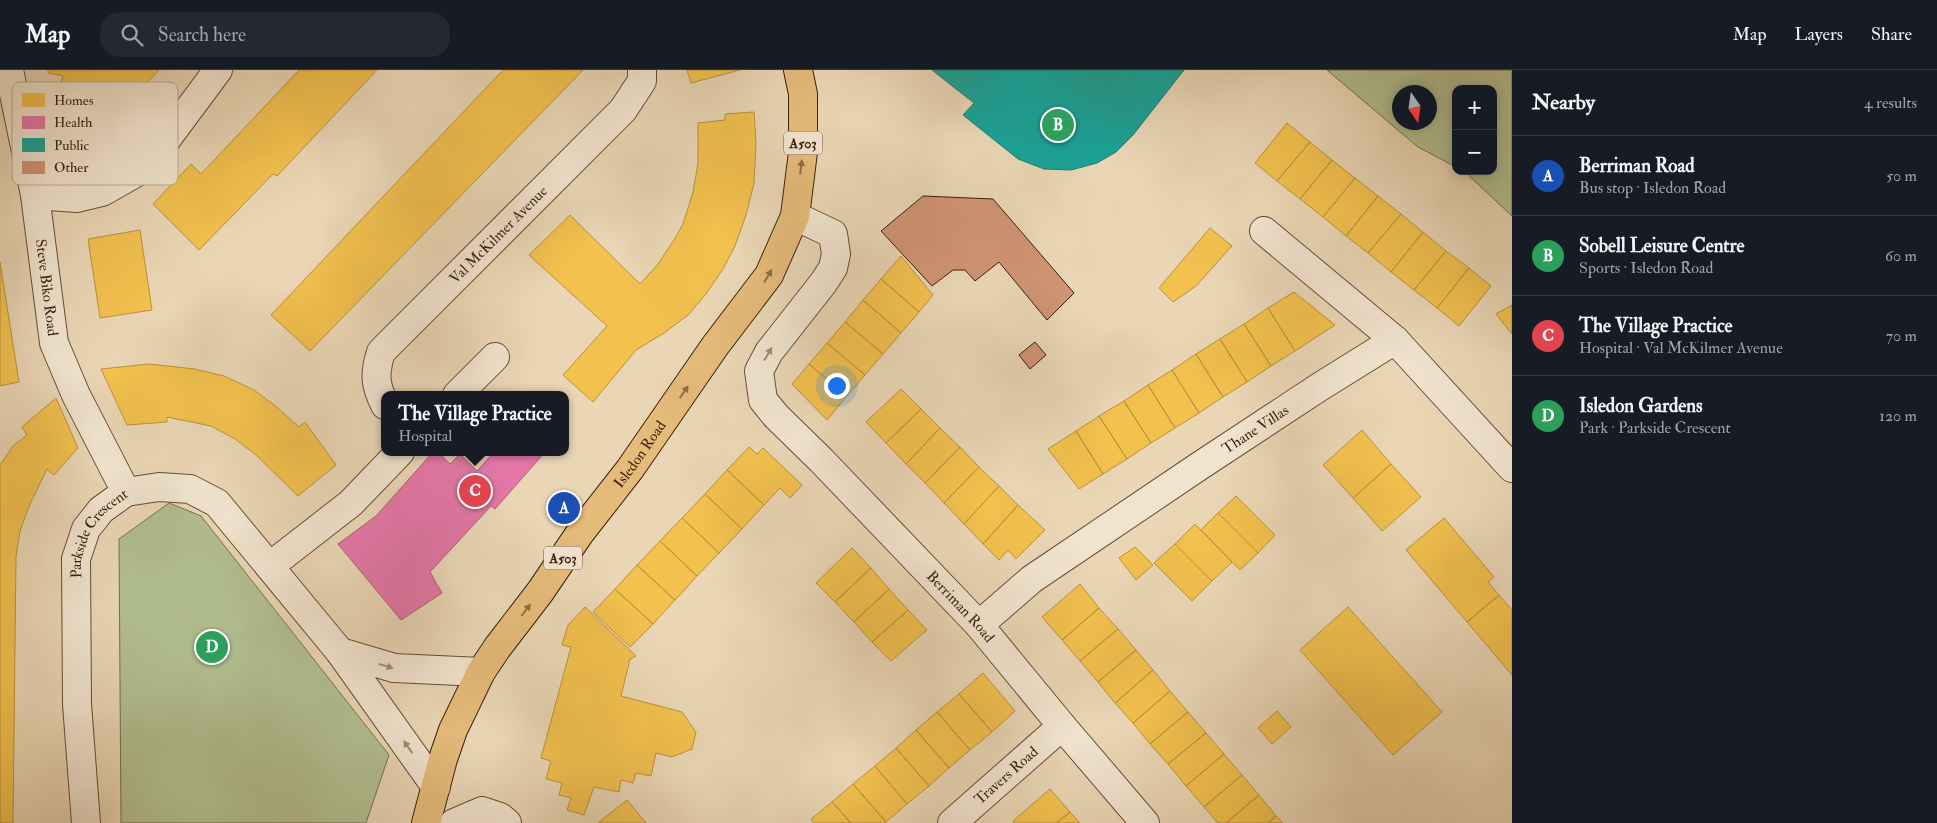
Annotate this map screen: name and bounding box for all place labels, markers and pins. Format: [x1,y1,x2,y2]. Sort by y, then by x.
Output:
pin: B [1042,106,1074,144]
pin: C [459,472,491,510]
pin: A [548,489,580,527]
pin: D [196,628,228,666]

